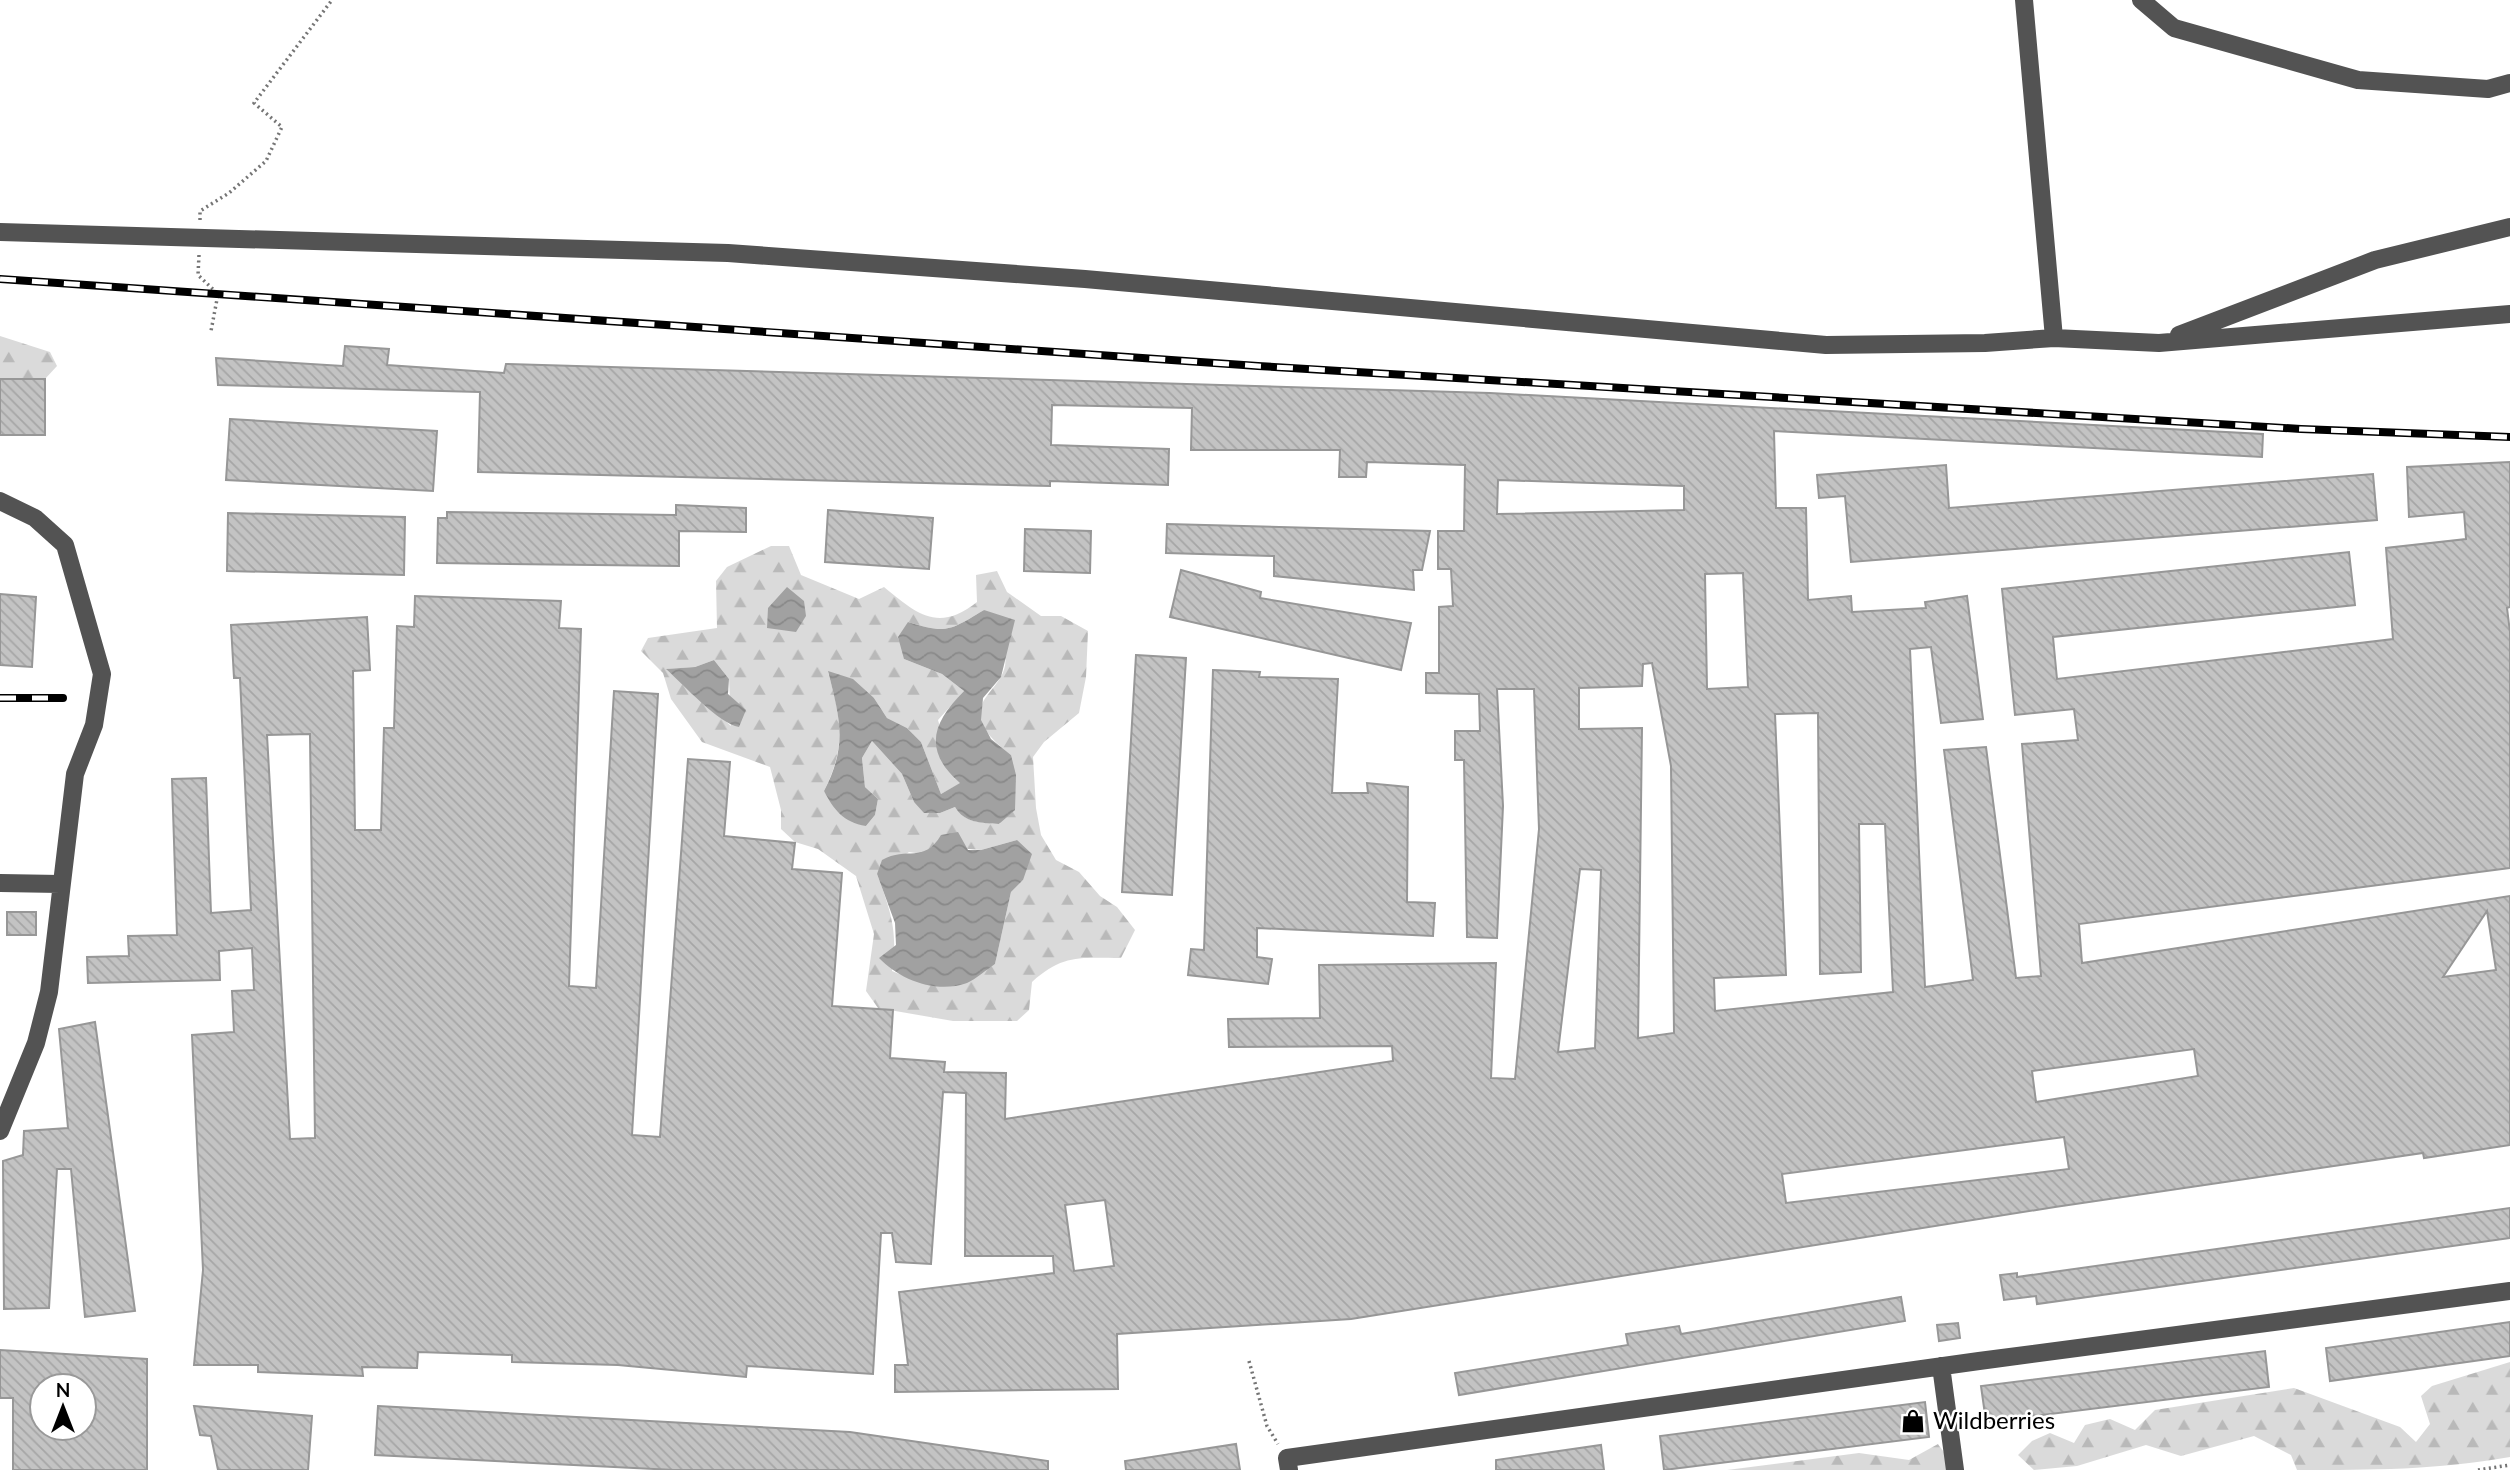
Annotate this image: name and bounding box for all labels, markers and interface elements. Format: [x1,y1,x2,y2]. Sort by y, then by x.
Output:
north arrow [28,1372,98,1442]
text: N [56,1378,70,1401]
place label: Wildberries [1933,1405,2055,1434]
shop icon: Wildberries [1899,1407,1927,1435]

